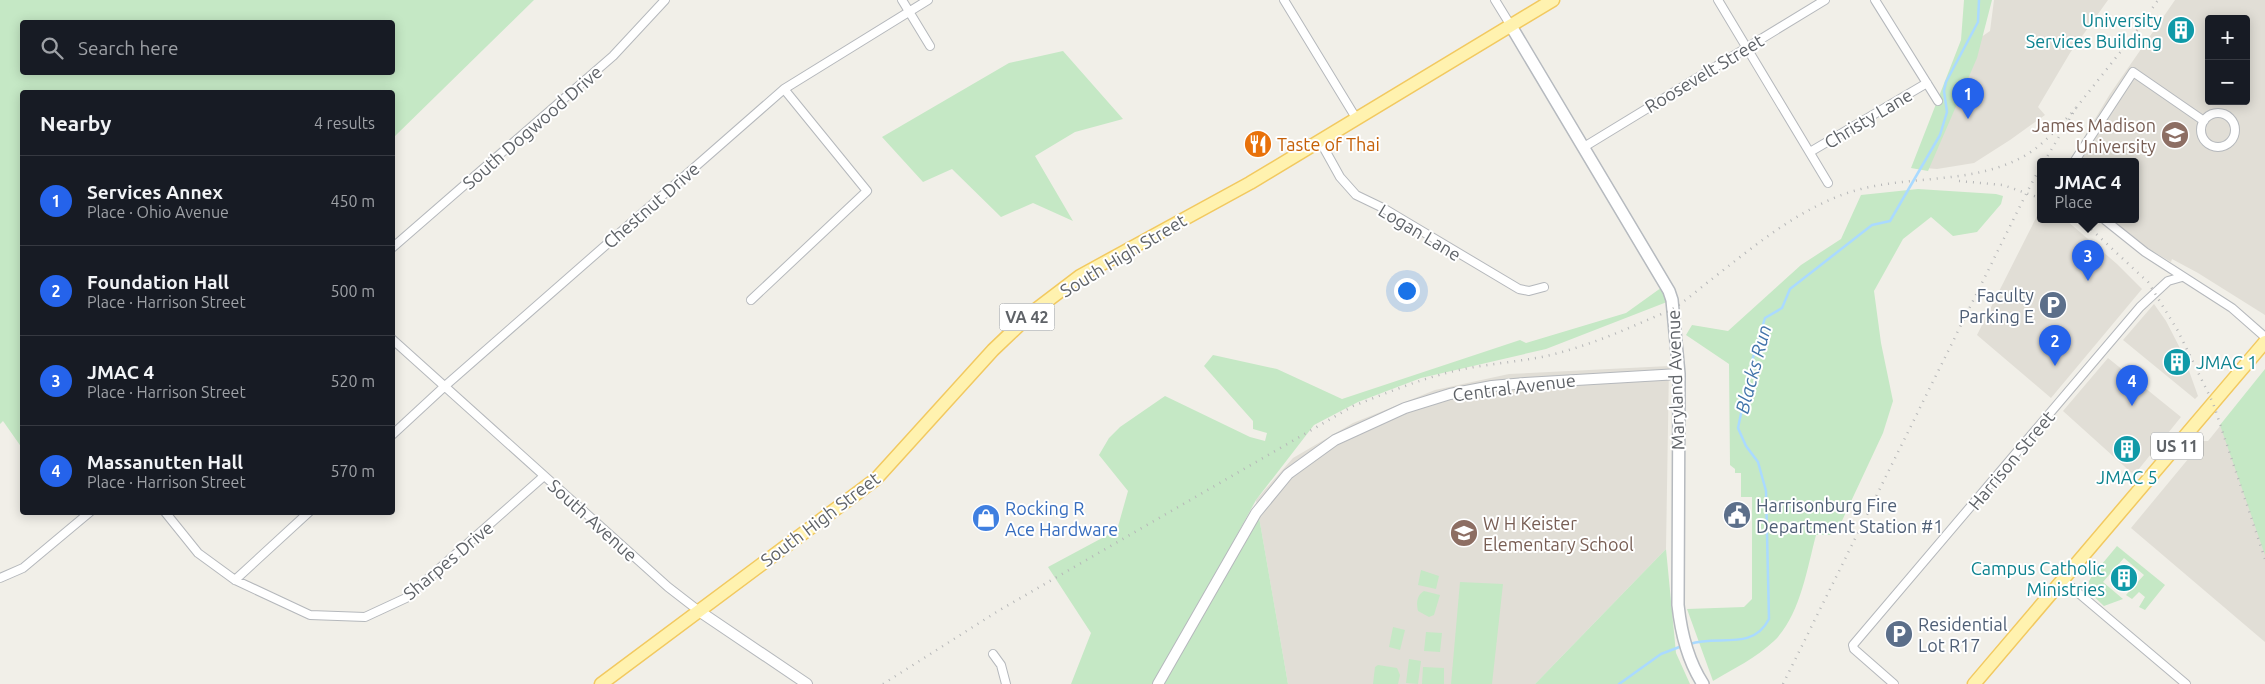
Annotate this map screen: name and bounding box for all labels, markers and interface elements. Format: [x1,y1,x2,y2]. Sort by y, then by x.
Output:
place label: University Services Building [2026,10,2162,51]
building icon: University Services Building [2166,15,2196,45]
map controls [2205,15,2250,105]
button: + [2205,15,2250,60]
search box [20,20,395,75]
street label: Roosevelt Street [1641,30,1767,116]
icon: search [38,34,66,62]
text: Search here [78,37,178,59]
button: − [2205,60,2250,105]
street label: South Dogwood Drive [458,61,606,193]
pin: 1 [1952,78,1984,119]
street label: Christy Lane [1820,84,1916,152]
text: Nearby [40,111,111,135]
text: 4 results [314,114,375,132]
place label: James Madison University [2032,115,2156,156]
school or university icon: James Madison University [2160,120,2190,150]
restaurant icon: Taste of Thai [1243,129,1273,159]
place label: Taste of Thai [1277,134,1380,154]
street label: Chestnut Drive [599,158,703,252]
popup [2037,158,2139,223]
text: JMAC 4 [2054,171,2122,193]
text: Services Annex [87,181,223,203]
text: 1 [51,192,61,210]
text: 450 m [330,192,375,210]
text: Place [2054,193,2093,211]
street label: Logan Lane [1375,200,1465,264]
text: Place · Ohio Avenue [87,203,229,221]
street label: South High Street [1056,209,1190,301]
pin: 3 [2072,240,2104,281]
text: Foundation Hall [87,271,229,293]
your location [1394,278,1420,304]
text: 2 [51,282,61,300]
text: 500 m [330,282,375,300]
place label: Faculty Parking E [1959,285,2034,326]
parking icon: Faculty Parking E [2038,290,2068,320]
text: Place · Harrison Street [87,293,246,311]
road number: VA 42 [1000,304,1054,330]
street label: Maryland Avenue [1663,310,1687,450]
water label: Blacks Run [1731,322,1775,416]
pin: 2 [2039,325,2071,366]
building icon: JMAC 1 [2162,347,2192,377]
place label: JMAC 1 [2196,352,2257,372]
text: JMAC 4 [87,361,154,383]
pin: 4 [2116,365,2148,406]
street label: Central Avenue [1451,370,1577,404]
text: 3 [51,372,61,390]
text: 520 m [330,372,375,390]
text: Place · Harrison Street [87,383,246,401]
street label: Harrison Street [1964,407,2058,513]
road number: US 11 [2151,432,2203,460]
building icon: JMAC 5 [2112,434,2142,464]
text: Massanutten Hall [87,451,243,473]
text: 4 [51,462,61,480]
text: 570 m [330,462,375,480]
place label: JMAC 5 [2096,467,2158,487]
street label: South High Street [757,468,883,570]
text: Place · Harrison Street [87,473,246,491]
street label: South Avenue [545,475,641,565]
place label: Harrisonburg Fire Department Station #1 [1756,495,1943,536]
place label: Rocking R Ace Hardware [1005,498,1118,539]
public building icon: Harrisonburg Fire Department Station #1 [1722,500,1752,530]
shop icon: Rocking R Ace Hardware [971,503,1001,533]
place label: W H Keister Elementary School [1483,513,1634,554]
street label: Sharpes Drive [399,517,497,603]
school or university icon: W H Keister Elementary School [1449,518,1479,548]
place label: Campus Catholic Ministries [1971,558,2105,599]
building icon: Campus Catholic Ministries [2109,563,2139,593]
place label: Residential Lot R17 [1918,614,2008,655]
parking icon: Residential Lot R17 [1884,619,1914,649]

